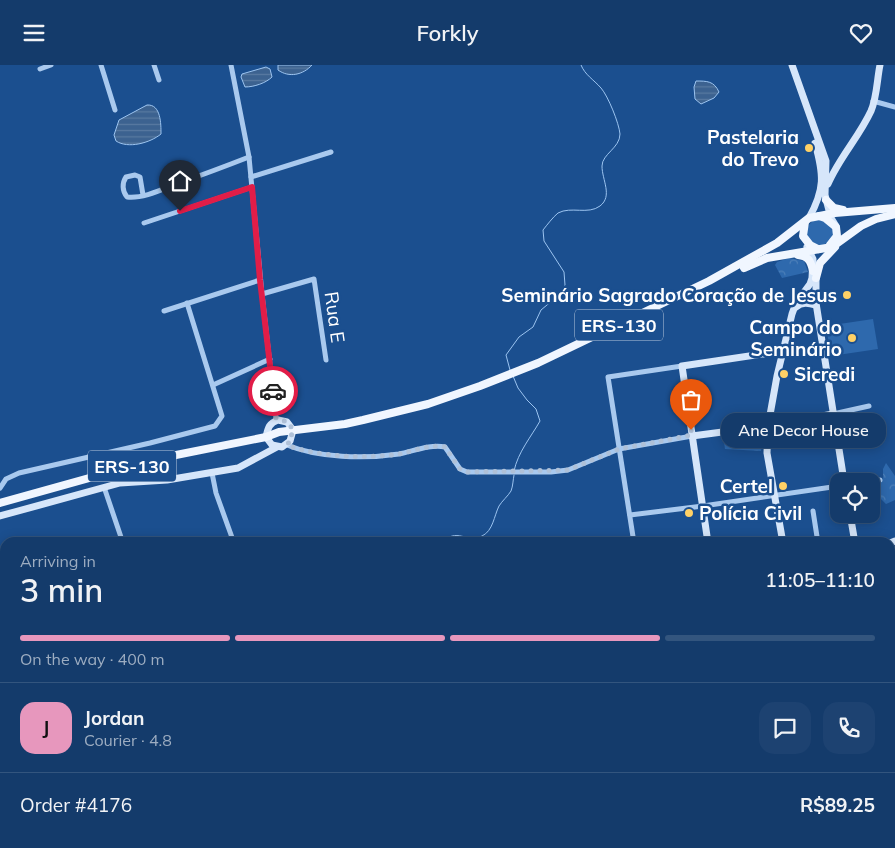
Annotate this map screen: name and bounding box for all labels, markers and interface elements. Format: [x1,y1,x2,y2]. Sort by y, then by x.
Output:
icon: menu [20,19,48,47]
text: Forkly [416,19,479,47]
icon: heart [847,19,875,47]
place label: Pastelaria do Trevo [707,125,799,171]
marker: Pastelaria do Trevo [803,142,815,154]
pin [159,160,201,211]
icon: home [166,167,194,195]
place label: Seminário Sagrado Coração de Jesus [501,283,837,307]
marker: Seminário Sagrado Coração de Jesus [841,289,853,301]
street label: Rua E [320,290,350,344]
road number: ERS-130 [575,309,663,341]
place label: Campo do Seminário [749,315,842,361]
marker: Campo do Seminário [846,332,858,344]
place label: Sicredi [794,362,855,386]
courier [248,366,298,416]
marker: Sicredi [778,368,790,380]
icon: car [259,377,287,405]
pin [670,379,712,430]
icon: bag [677,386,705,414]
callout: Ane Decor House [721,413,886,447]
text: Ane Decor House [738,420,869,440]
road number: ERS-130 [88,451,176,481]
map controls [830,473,880,523]
button: locate [830,473,880,523]
place label: Certel [720,474,773,498]
marker: Certel [777,480,789,492]
place label: Polícia Civil [699,501,802,525]
marker: Polícia Civil [683,507,695,519]
text: Arriving in [20,551,96,571]
text: 11:05–11:10 [765,568,875,592]
text: 3 min [20,570,103,610]
text: On the way · 400 m [20,649,165,669]
button: chat [759,702,811,754]
button: phone [823,702,875,754]
text: Jordan [84,706,144,730]
text: J [43,716,49,740]
text: Courier · 4.8 [84,730,172,750]
text: Order #4176 [20,793,132,817]
text: R$89.25 [800,793,875,817]

